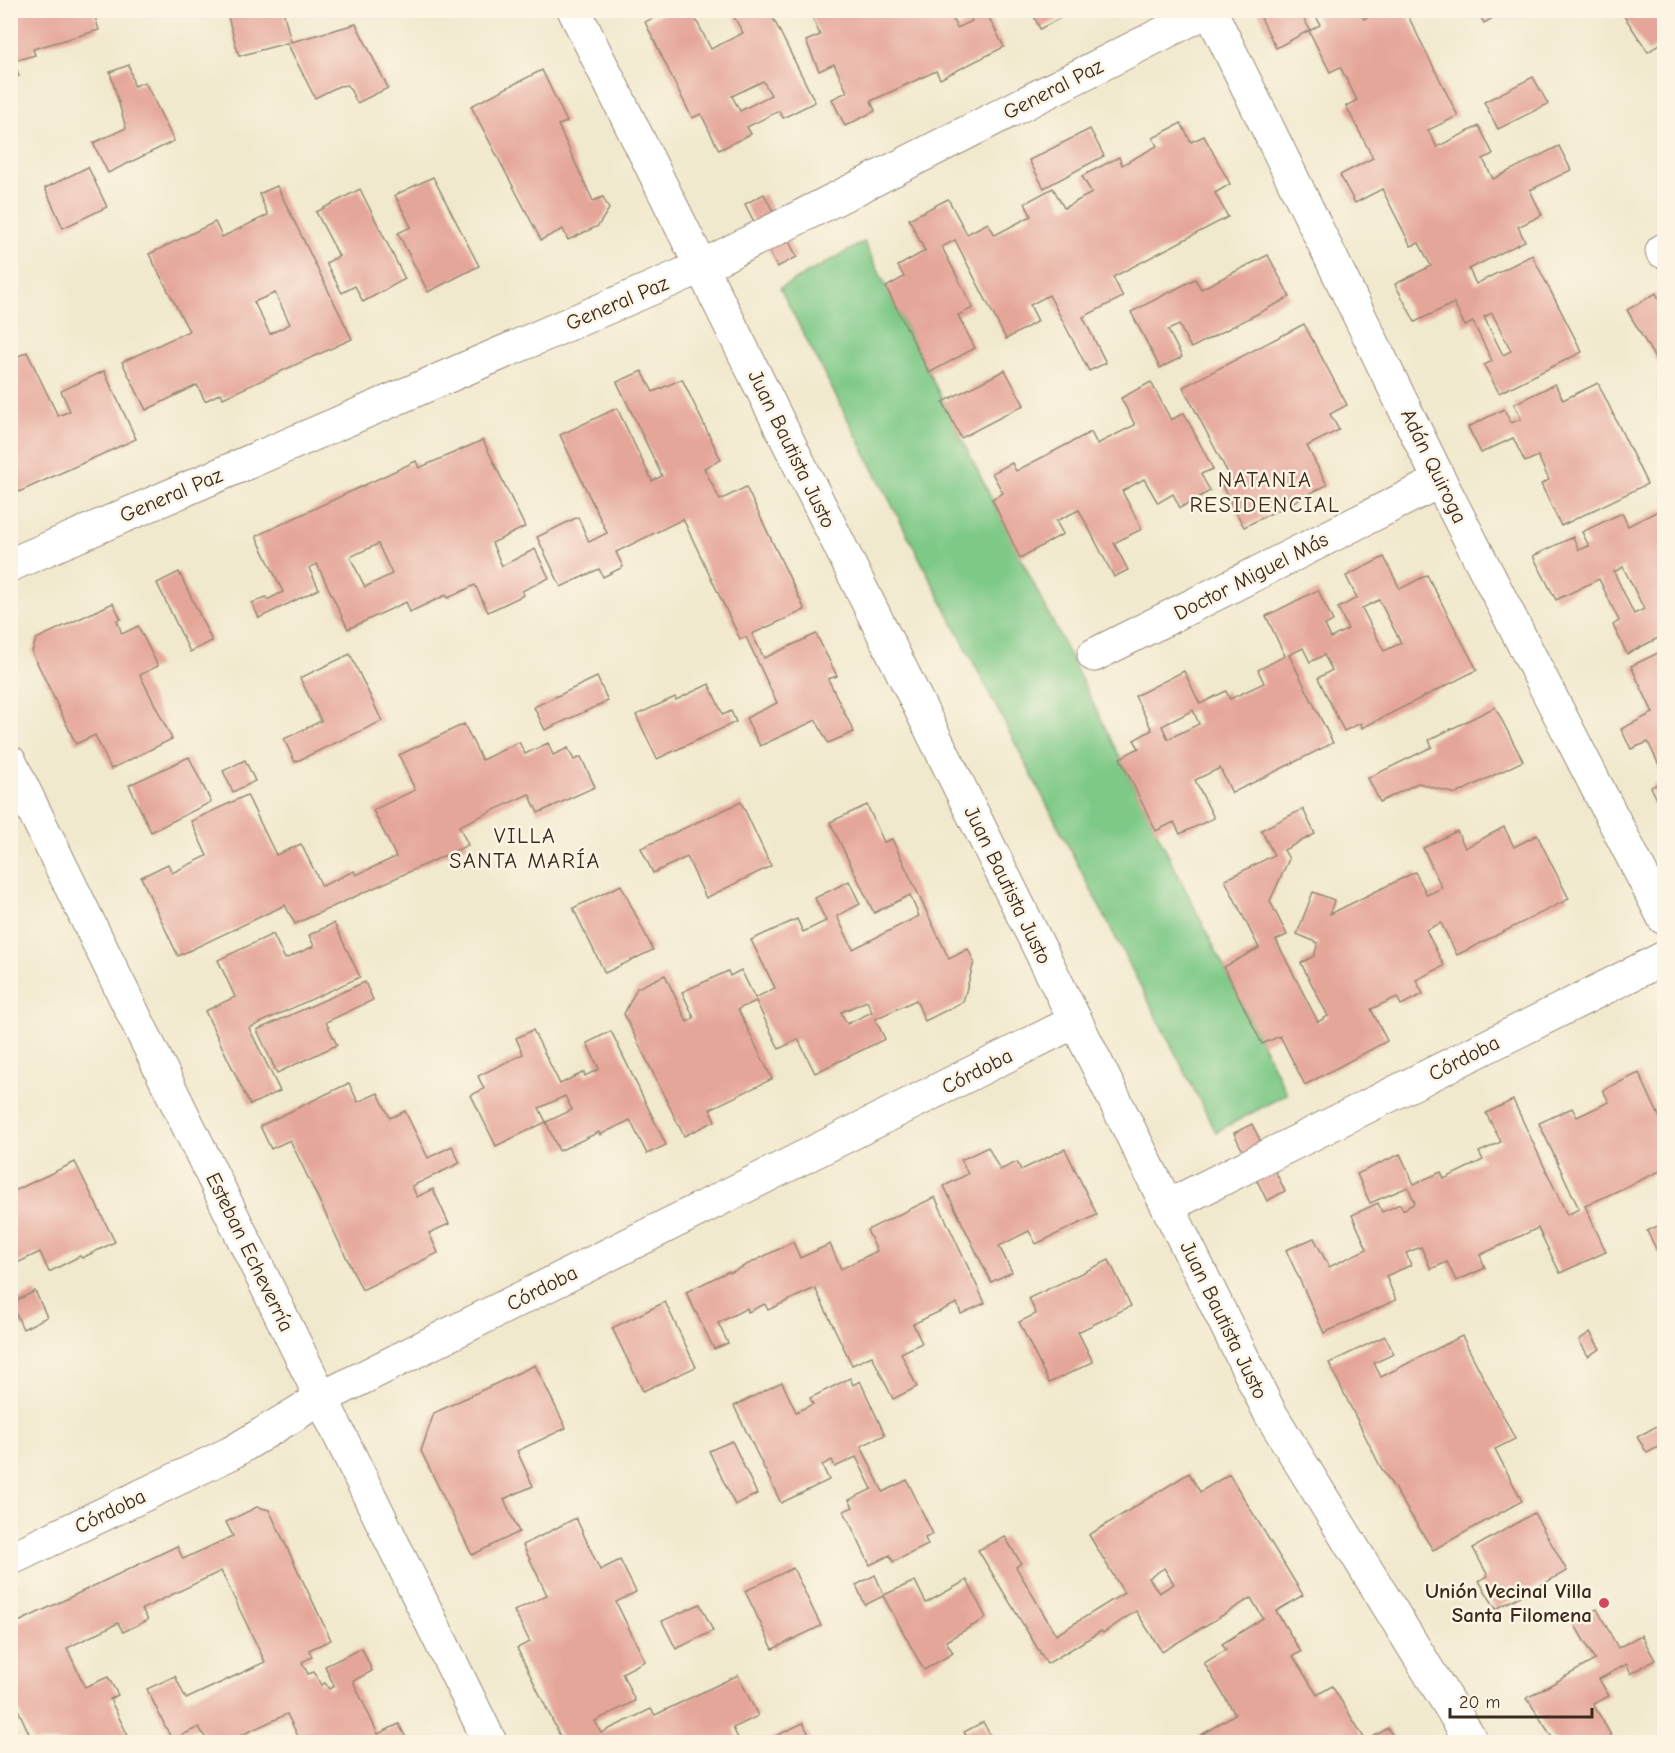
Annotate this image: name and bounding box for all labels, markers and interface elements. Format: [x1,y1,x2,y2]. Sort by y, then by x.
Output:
street label: General Paz [999,54,1107,124]
street label: General Paz [562,271,672,335]
street label: Juan Bautista Justo [743,366,841,532]
street label: Adán Quiroga [1396,405,1472,527]
street label: General Paz [116,463,226,527]
district label: NATANIA RESIDENCIAL [1189,467,1341,518]
street label: Doctor Miguel Más [1170,527,1332,625]
street label: Juan Bautista Justo [959,802,1057,968]
district label: VILLA SANTA MARÍA [449,823,601,874]
street label: Córdoba [1425,1030,1503,1086]
street label: Córdoba [938,1043,1016,1099]
street label: Esteban Echeverría [201,1169,299,1335]
street label: Juan Bautista Justo [1175,1237,1273,1403]
street label: Córdoba [503,1260,581,1316]
street label: Córdoba [71,1484,149,1538]
place label: Unión Vecinal Villa Santa Filomena [1425,1579,1592,1627]
marker: Unión Vecinal Villa Santa Filomena [1597,1596,1611,1610]
scale bar [1450,1681,1592,1719]
text: 20 m [1459,1692,1500,1713]

